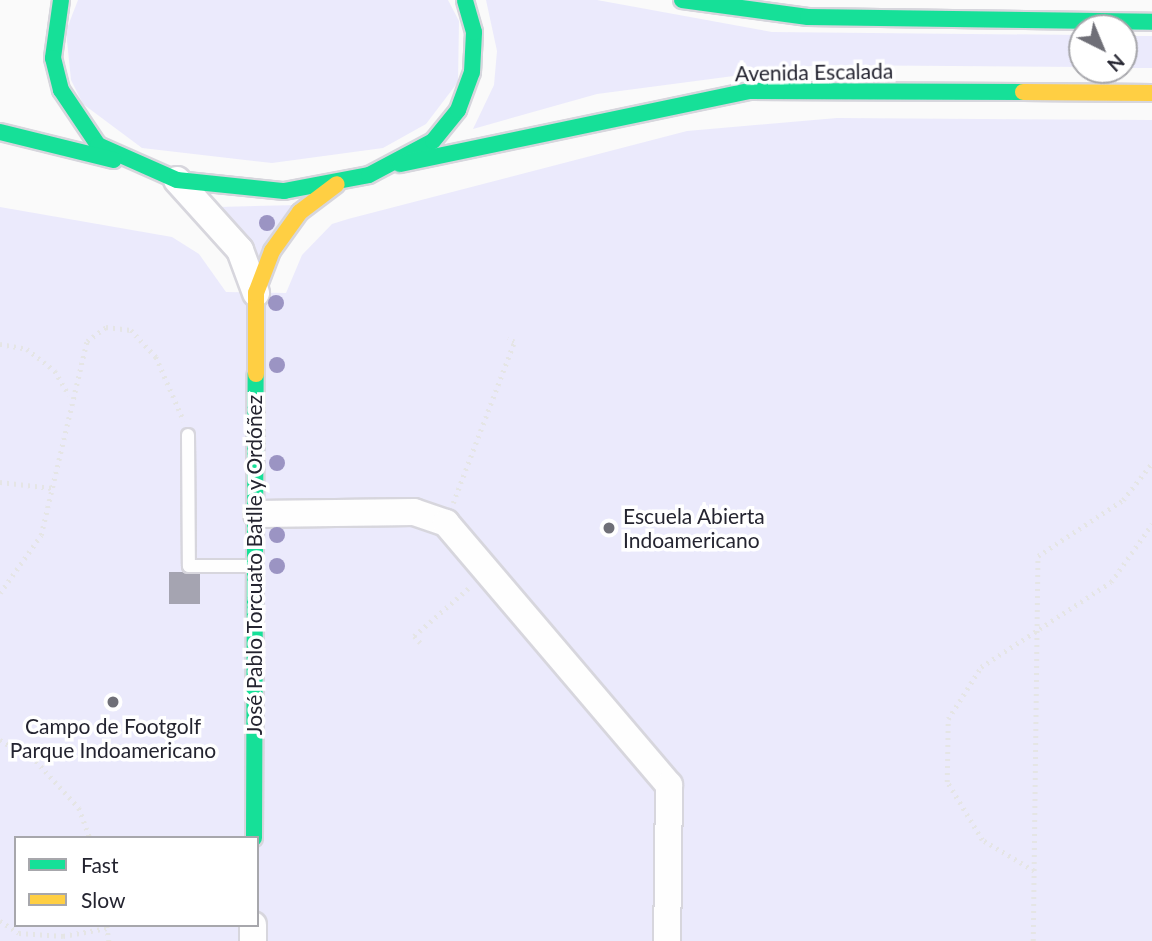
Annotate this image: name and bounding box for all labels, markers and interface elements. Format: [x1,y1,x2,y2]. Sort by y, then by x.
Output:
north arrow [1068,14,1138,84]
text: N [1103,50,1130,77]
street label: Avenida Escalada [735,58,893,86]
street label: José Pablo Torcuato Batlle y Ordóñez [241,394,267,736]
place label: Escuela Abierta Indoamericano [623,503,765,553]
marker: Escuela Abierta Indoamericano [601,520,617,536]
marker: Campo de Footgolf Parque Indoamericano [105,694,121,710]
place label: Campo de Footgolf Parque Indoamericano [10,713,216,763]
legend [14,836,259,927]
text: Fast [81,852,118,877]
text: Slow [81,887,125,912]

